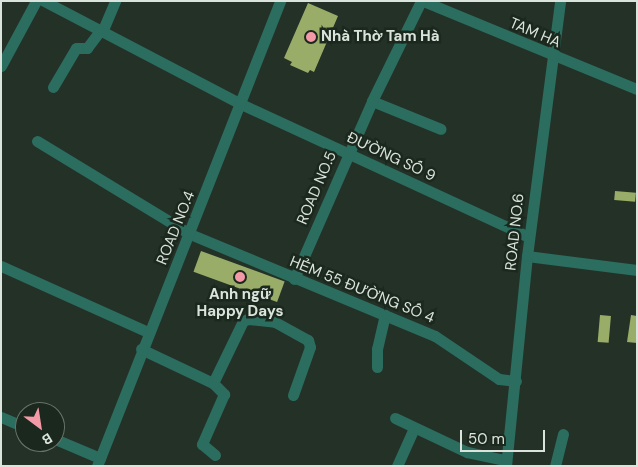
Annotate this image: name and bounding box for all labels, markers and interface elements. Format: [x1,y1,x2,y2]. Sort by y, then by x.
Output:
street label: TAM HA [507,14,563,52]
place label: Nhà Thờ Tam Hà [321,28,440,46]
marker: Nhà Thờ Tam Hà [305,31,317,43]
street label: ĐƯỜNG SỐ 9 [344,129,438,185]
street label: ROAD NO.5 [294,149,340,227]
street label: ROAD NO.4 [153,189,199,267]
street label: ROAD NO.6 [502,193,528,271]
street label: HẺM 55 ĐƯỜNG SỐ 4 [287,253,437,327]
marker: Anh ngữ Happy Days [234,271,246,283]
place label: Anh ngữ Happy Days [197,285,283,320]
north arrow [15,402,65,452]
scale bar [463,420,548,452]
text: B [39,429,56,449]
text: 50 m [468,429,505,449]

